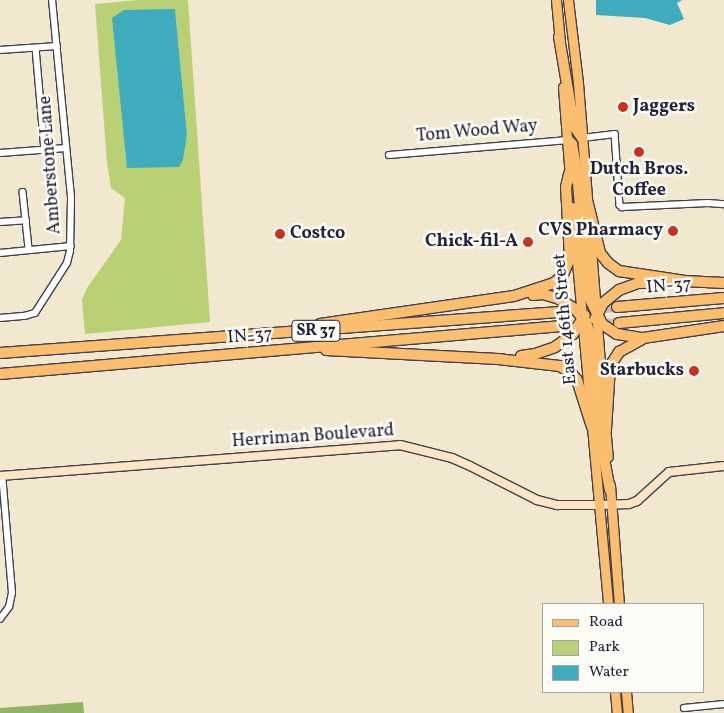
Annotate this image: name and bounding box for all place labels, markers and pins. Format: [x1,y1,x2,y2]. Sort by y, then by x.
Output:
place label: Jaggers [633,96,695,118]
marker: Jaggers [617,101,629,113]
marker: Dutch Bros. Coffee [633,146,645,158]
place label: Dutch Bros. Coffee [590,160,688,202]
place label: CVS Pharmacy [538,220,663,242]
place label: Costco [290,223,345,245]
marker: CVS Pharmacy [667,225,679,237]
marker: Costco [274,228,286,240]
place label: Chick-fil-A [425,231,518,253]
marker: Chick-fil-A [522,236,534,248]
place label: Starbucks [600,360,684,382]
marker: Starbucks [688,365,700,377]

